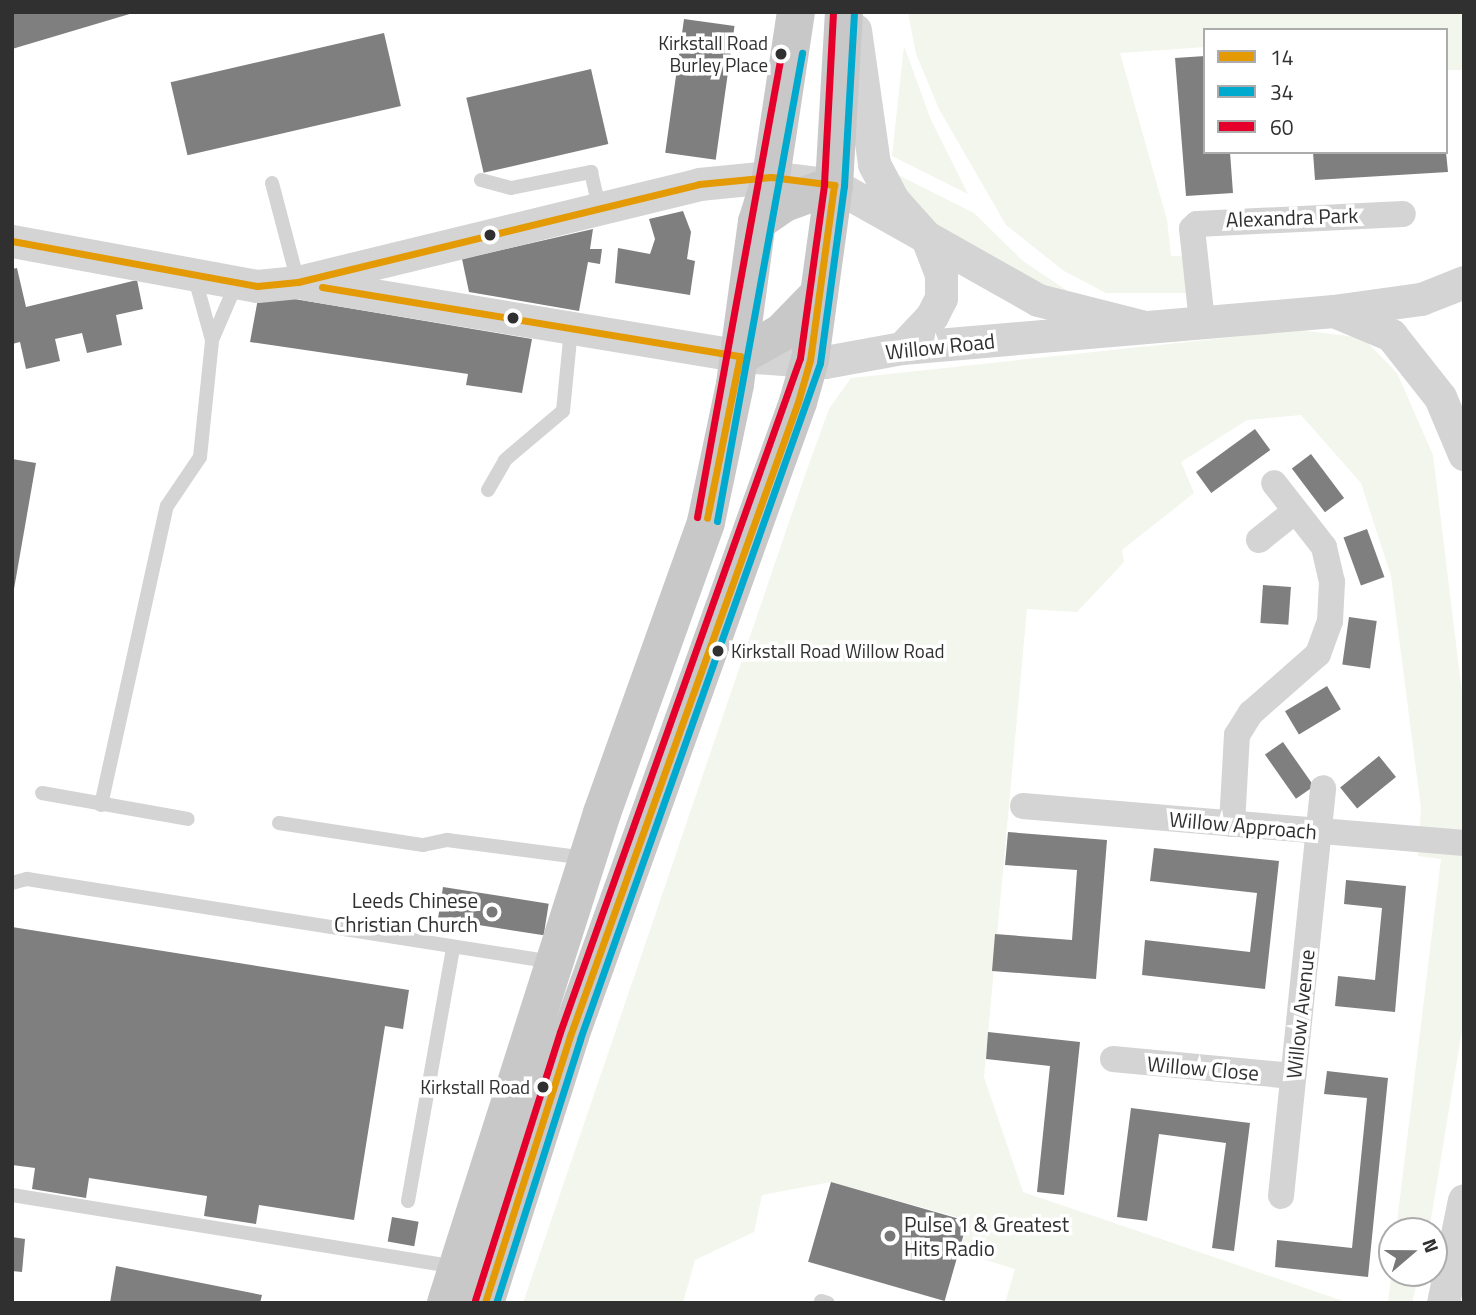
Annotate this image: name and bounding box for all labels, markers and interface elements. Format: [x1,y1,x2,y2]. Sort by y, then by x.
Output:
legend [1203,28,1448,154]
place label: Kirkstall Road Burley Place [658,32,768,76]
text: 14 [1270,41,1294,73]
marker: Kirkstall Road Burley Place [774,47,788,61]
text: 34 [1270,76,1294,108]
text: 60 [1270,111,1294,143]
street label: Alexandra Park [1225,202,1359,232]
unlabelled marker [483,228,497,242]
unlabelled marker [506,311,520,325]
street label: Willow Road [884,328,996,364]
place label: Kirkstall Road Willow Road [731,640,944,662]
marker: Kirkstall Road Willow Road [711,644,725,658]
street label: Willow Approach [1168,806,1318,844]
place label: Leeds Chinese Christian Church [334,887,478,937]
marker: Leeds Chinese Christian Church [484,904,500,920]
street label: Willow Avenue [1281,948,1319,1080]
street label: Willow Close [1146,1051,1260,1085]
place label: Kirkstall Road [420,1076,530,1098]
marker: Kirkstall Road [536,1080,550,1094]
place label: Pulse 1 & Greatest Hits Radio [904,1211,1069,1261]
north arrow [1378,1217,1448,1287]
marker: Pulse 1 & Greatest Hits Radio [882,1228,898,1244]
text: N [1415,1234,1447,1256]

